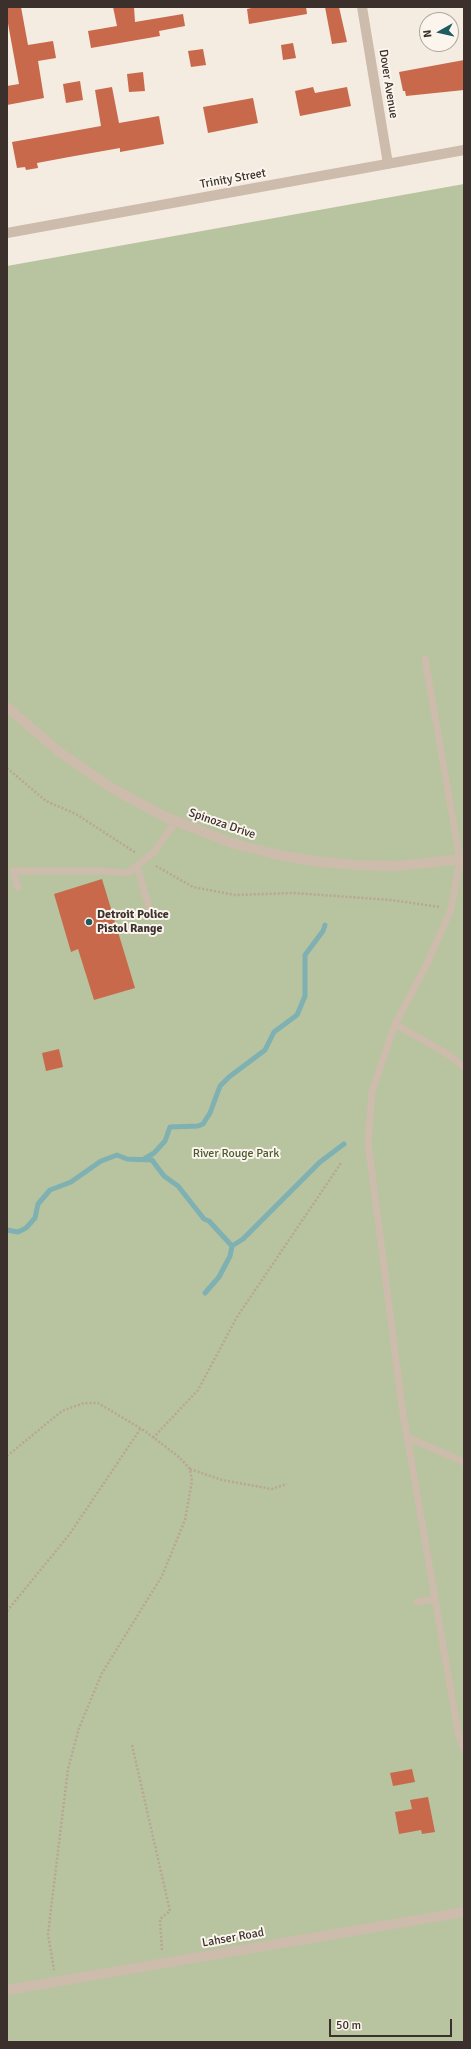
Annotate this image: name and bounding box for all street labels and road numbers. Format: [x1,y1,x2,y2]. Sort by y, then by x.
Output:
street label: Dover Avenue [375,48,401,120]
street label: Trinity Street [199,166,267,192]
street label: Spinoza Drive [187,806,257,842]
street label: Lahser Road [201,1925,265,1951]

